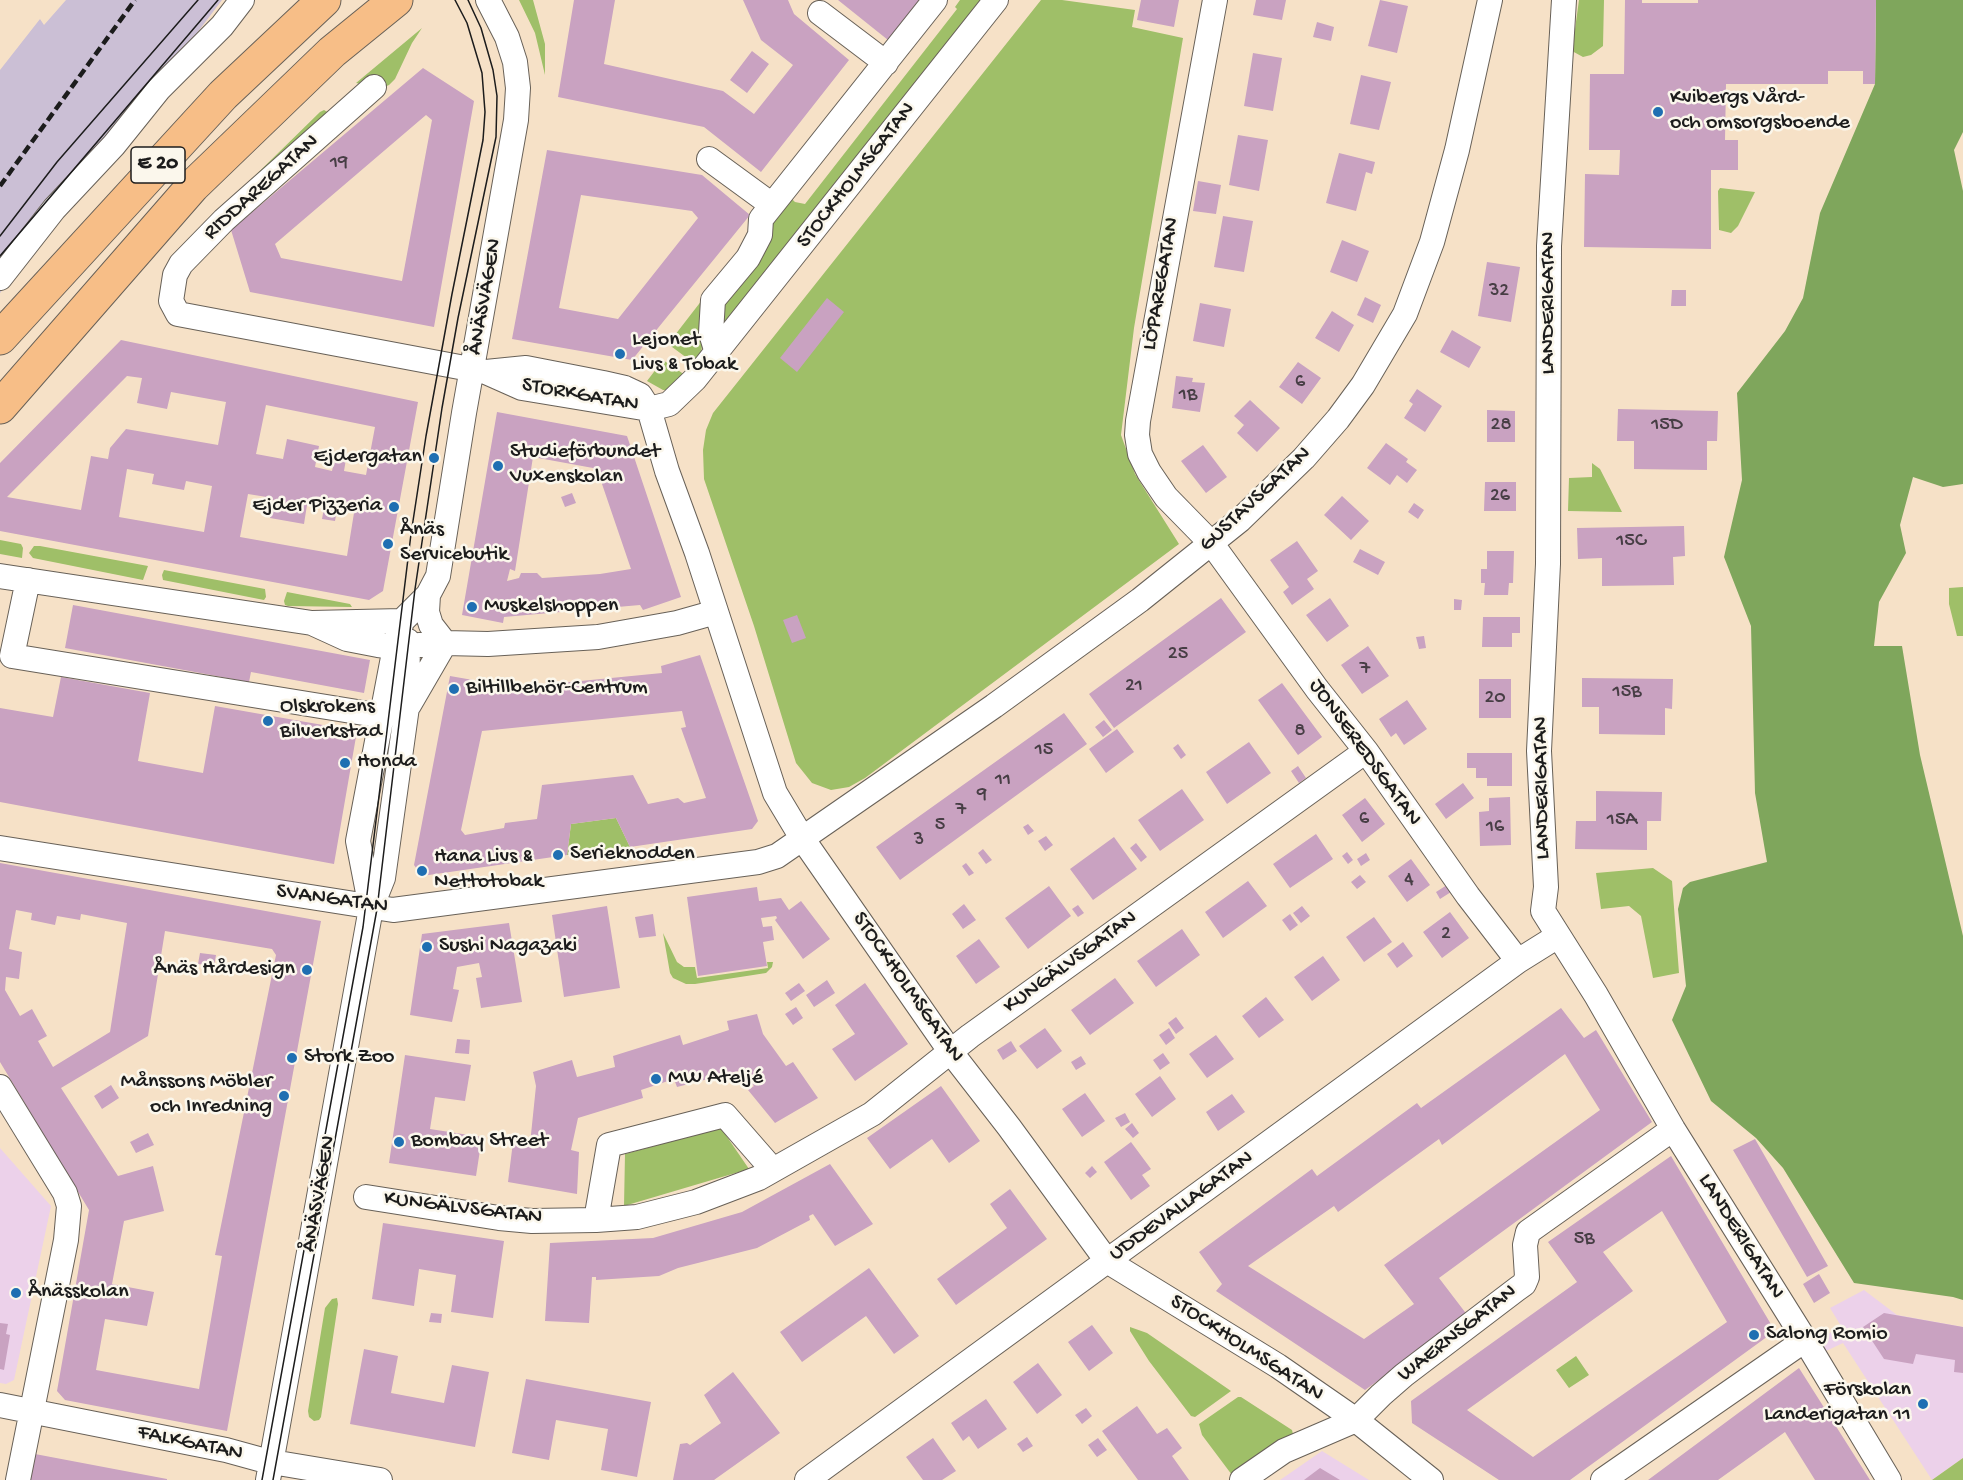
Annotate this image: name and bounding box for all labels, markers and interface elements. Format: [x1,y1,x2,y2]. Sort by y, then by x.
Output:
place label: Kvibergs Vård- och omsorgsboende [1670,86,1850,138]
street label: STOCKHOLMSGATAN [792,98,922,254]
marker: Kvibergs Vård- och omsorgsboende [1651,105,1665,119]
street label: RIDDAREGATAN [199,129,325,247]
road number: E 20 [131,147,185,183]
house number: 19 [330,152,348,176]
street label: LÖPAREGATAN [1137,216,1187,352]
street label: LANDERIGATAN [1537,232,1563,374]
street label: ÅNÄSVÄGEN [463,237,509,357]
house number: 32 [1489,280,1509,304]
place label: Lejonet Livs & Tobak [632,328,737,380]
marker: Lejonet Livs & Tobak [613,347,627,361]
house number: 6 [1295,371,1305,395]
street label: STORKGATAN [519,373,641,419]
house number: 1B [1179,384,1197,408]
house number: 28 [1491,414,1511,438]
house number: 15D [1651,414,1683,438]
place label: Studieförbundet Vuxenskolan [510,440,660,492]
street label: GUSTAVSGATAN [1195,441,1317,559]
place label: Ejdergatan [313,445,422,471]
marker: Ejdergatan [427,451,441,465]
marker: Studieförbundet Vuxenskolan [491,459,505,473]
house number: 26 [1490,485,1510,509]
place label: Ejder Pizzeria [252,494,382,520]
marker: Ejder Pizzeria [387,500,401,514]
place label: Ånäs Servicebutik [400,518,508,570]
house number: 15C [1616,530,1646,554]
marker: Ånäs Servicebutik [381,537,395,551]
place label: Muskelshoppen [484,594,618,620]
marker: Muskelshoppen [465,600,479,614]
house number: 25 [1168,643,1188,667]
house number: 7 [1360,658,1370,682]
street label: JONSEREDSGATAN [1302,674,1426,832]
house number: 21 [1125,675,1143,699]
place label: Biltillbehör-Centrum [466,676,648,702]
house number: 15B [1613,681,1641,705]
marker: Biltillbehör-Centrum [447,682,461,696]
house number: 20 [1484,687,1506,711]
place label: Olskrokens Bilverkstad [280,695,382,746]
marker: Olskrokens Bilverkstad [261,714,275,728]
street label: LANDERIGATAN [1529,716,1557,860]
house number: 8 [1295,720,1305,744]
house number: 15 [1035,739,1053,763]
place label: Honda [357,750,417,776]
marker: Honda [338,756,352,770]
house number: 11 [995,769,1011,793]
house number: 9 [977,784,987,808]
house number: 7 [956,799,966,823]
house number: 6 [1359,808,1369,832]
house number: 15A [1607,809,1637,833]
house number: 5 [935,814,945,838]
house number: 16 [1486,816,1504,840]
house number: 3 [914,829,924,853]
place label: Serieknodden [570,842,695,868]
place label: Hana Livs & Nettotobak [434,845,543,896]
marker: Serieknodden [551,848,565,862]
marker: Hana Livs & Nettotobak [415,864,429,878]
house number: 4 [1404,869,1414,893]
street label: SVANGATAN [274,879,390,921]
street label: KUNGÄLVSGATAN [999,906,1143,1020]
street label: STOCKHOLMSGATAN [845,908,969,1068]
house number: 2 [1441,923,1451,947]
place label: Sushi Nagazaki [439,934,577,960]
marker: Sushi Nagazaki [420,940,434,954]
place label: Ånäs Hårdesign [153,957,295,983]
marker: Ånäs Hårdesign [300,963,314,977]
place label: Stork Zoo [304,1045,394,1071]
marker: Stork Zoo [285,1051,299,1065]
place label: MW Ateljé [668,1066,763,1092]
place label: Månssons Möbler och Inredning [120,1070,272,1122]
marker: MW Ateljé [649,1072,663,1086]
marker: Månssons Möbler och Inredning [277,1089,291,1103]
place label: Bombay Street [411,1129,548,1155]
street label: ÅNÄSVÄGEN [297,1134,343,1254]
marker: Bombay Street [392,1135,406,1149]
street label: UDDEVALLAGATAN [1105,1146,1259,1268]
street label: LANDERIGATAN [1691,1169,1789,1305]
street label: KUNGÄLVSGATAN [382,1186,544,1232]
house number: 5B [1574,1228,1594,1252]
street label: WAERNSGATAN [1393,1279,1523,1389]
place label: Ånässkolan [28,1280,129,1306]
marker: Ånässkolan [9,1286,23,1300]
street label: STOCKHOLMSGATAN [1164,1289,1328,1409]
place label: Salong Romio [1766,1322,1888,1348]
marker: Salong Romio [1747,1328,1761,1342]
place label: Förskolan Landerigatan 11 [1764,1378,1911,1430]
marker: Förskolan Landerigatan 11 [1916,1397,1930,1411]
street label: FALKGATAN [135,1420,245,1468]

